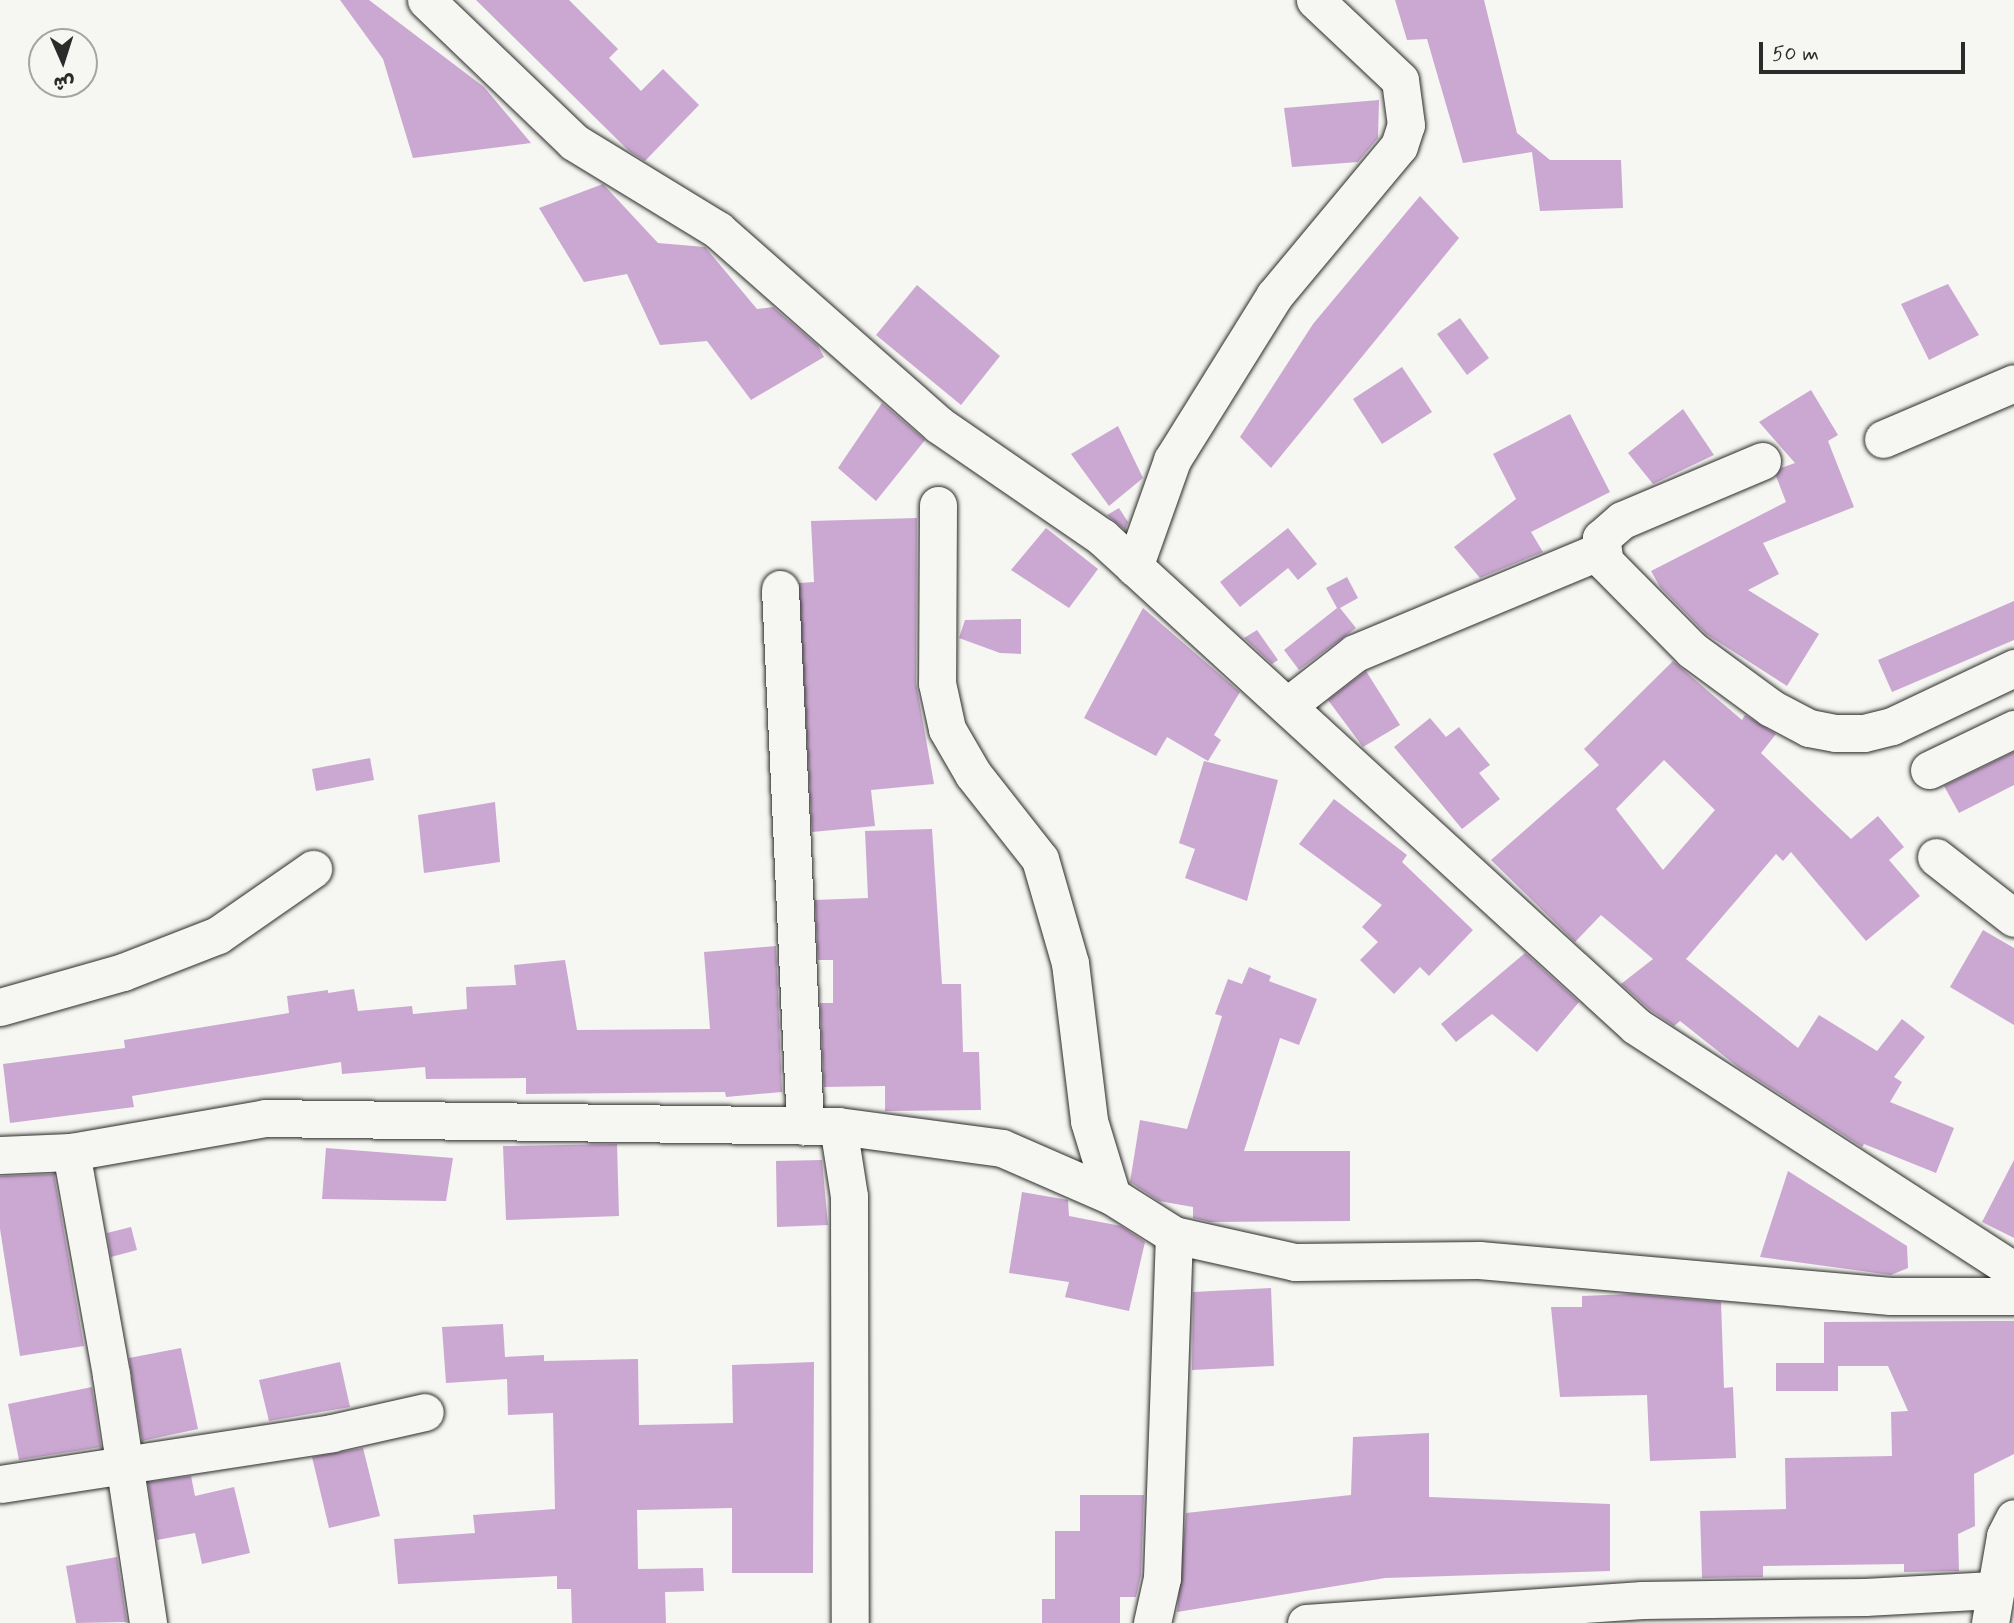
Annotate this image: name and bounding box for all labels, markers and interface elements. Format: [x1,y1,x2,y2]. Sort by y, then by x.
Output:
north arrow [28,28,98,98]
scale bar [1762,28,1968,72]
text: 50 m [1772,40,1819,68]
text: ش [53,69,75,96]

